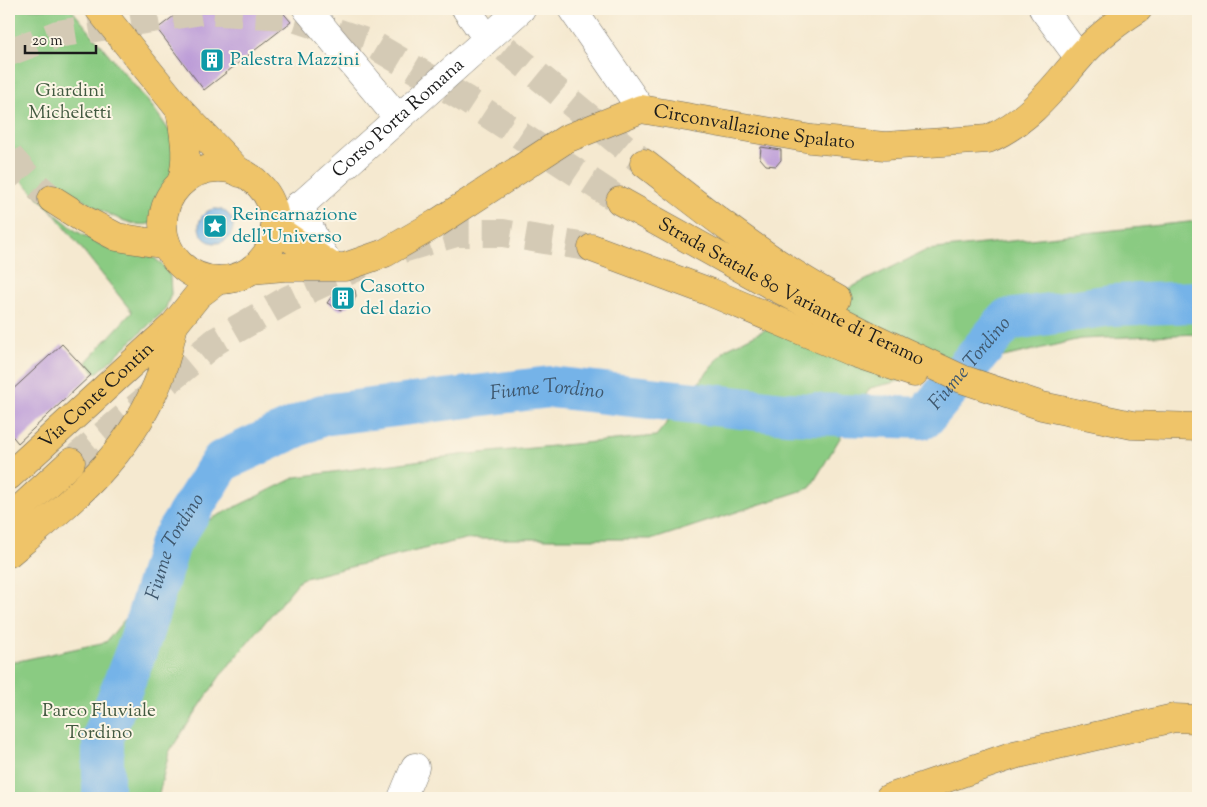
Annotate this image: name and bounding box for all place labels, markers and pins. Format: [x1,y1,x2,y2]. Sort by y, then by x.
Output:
building icon: Palestra Mazzini [199,47,225,73]
place label: Palestra Mazzini [230,47,360,74]
place label: Reincarnazione dell’Universo [232,202,357,251]
place icon: Reincarnazione dell’Universo [202,213,228,239]
place label: Casotto del dazio [360,274,431,323]
building icon: Casotto del dazio [330,285,356,311]

